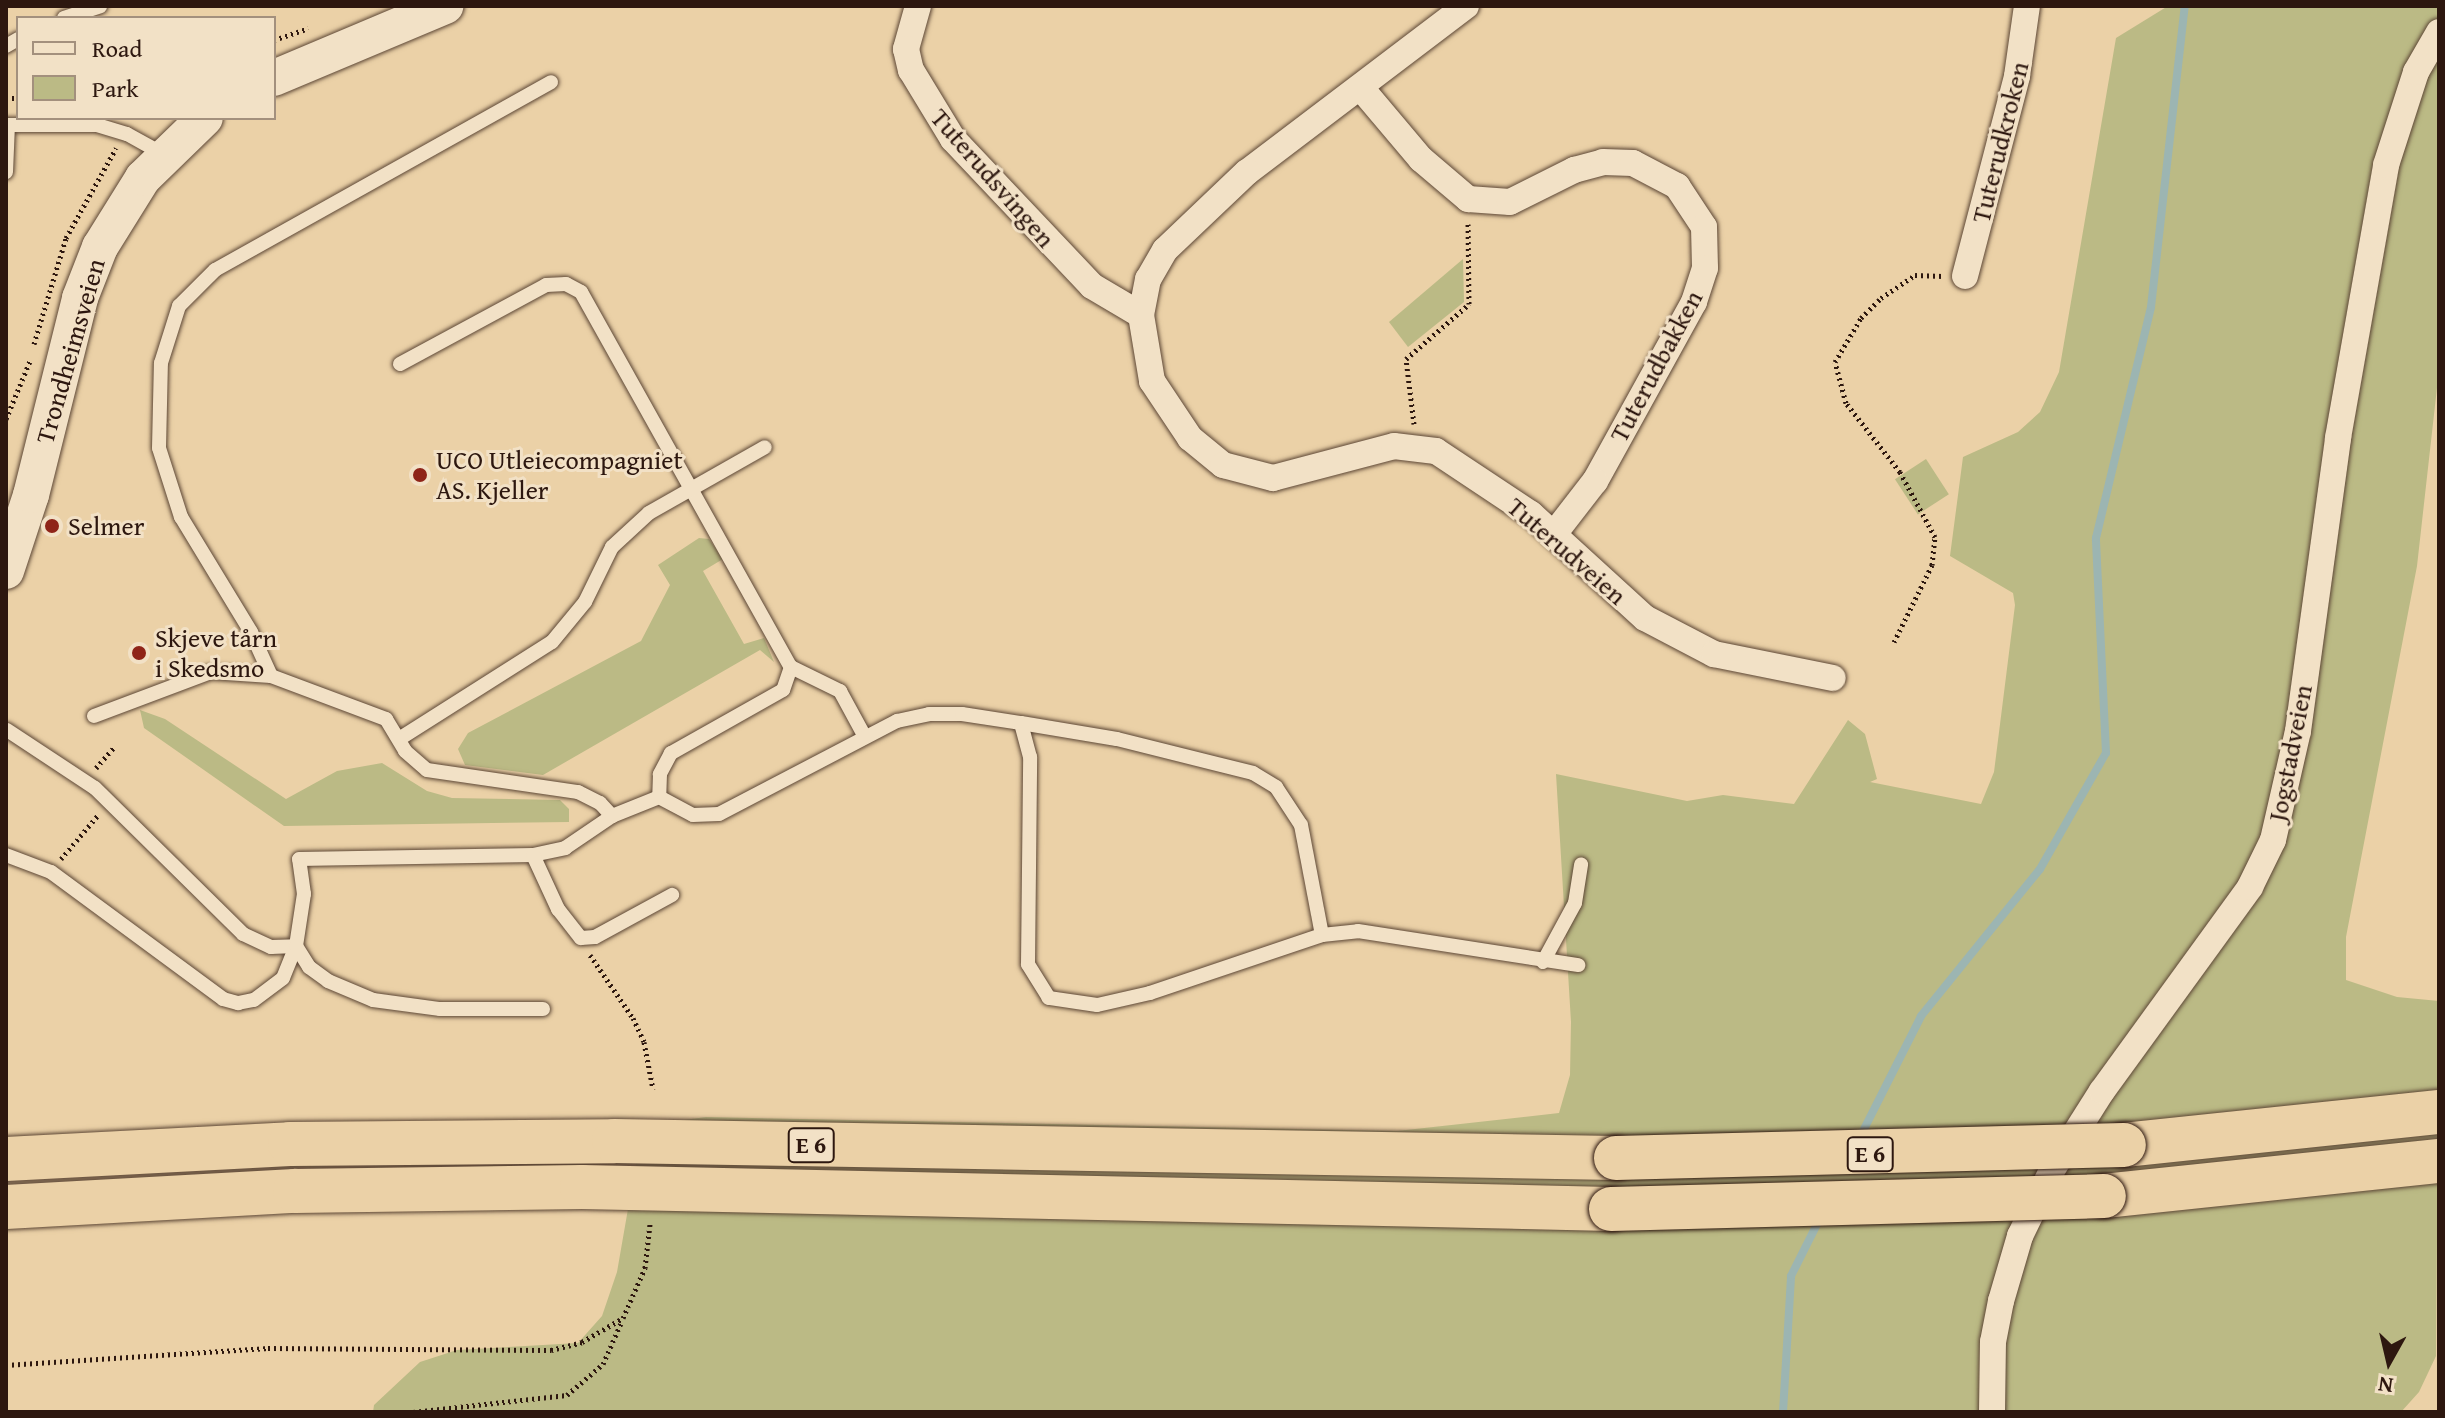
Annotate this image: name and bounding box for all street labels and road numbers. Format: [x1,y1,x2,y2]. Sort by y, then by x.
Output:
street label: Tuterudkroken [1965,58,2035,226]
street label: Tuterudsvingen [924,102,1062,254]
street label: Trondheimsveien [29,255,111,447]
street label: Tuterudbakken [1603,285,1709,447]
street label: Tuterudveien [1501,491,1633,611]
street label: Jogstadveien [2261,682,2319,824]
road number: E 6 [787,1125,835,1165]
road number: E 6 [1846,1134,1894,1174]

